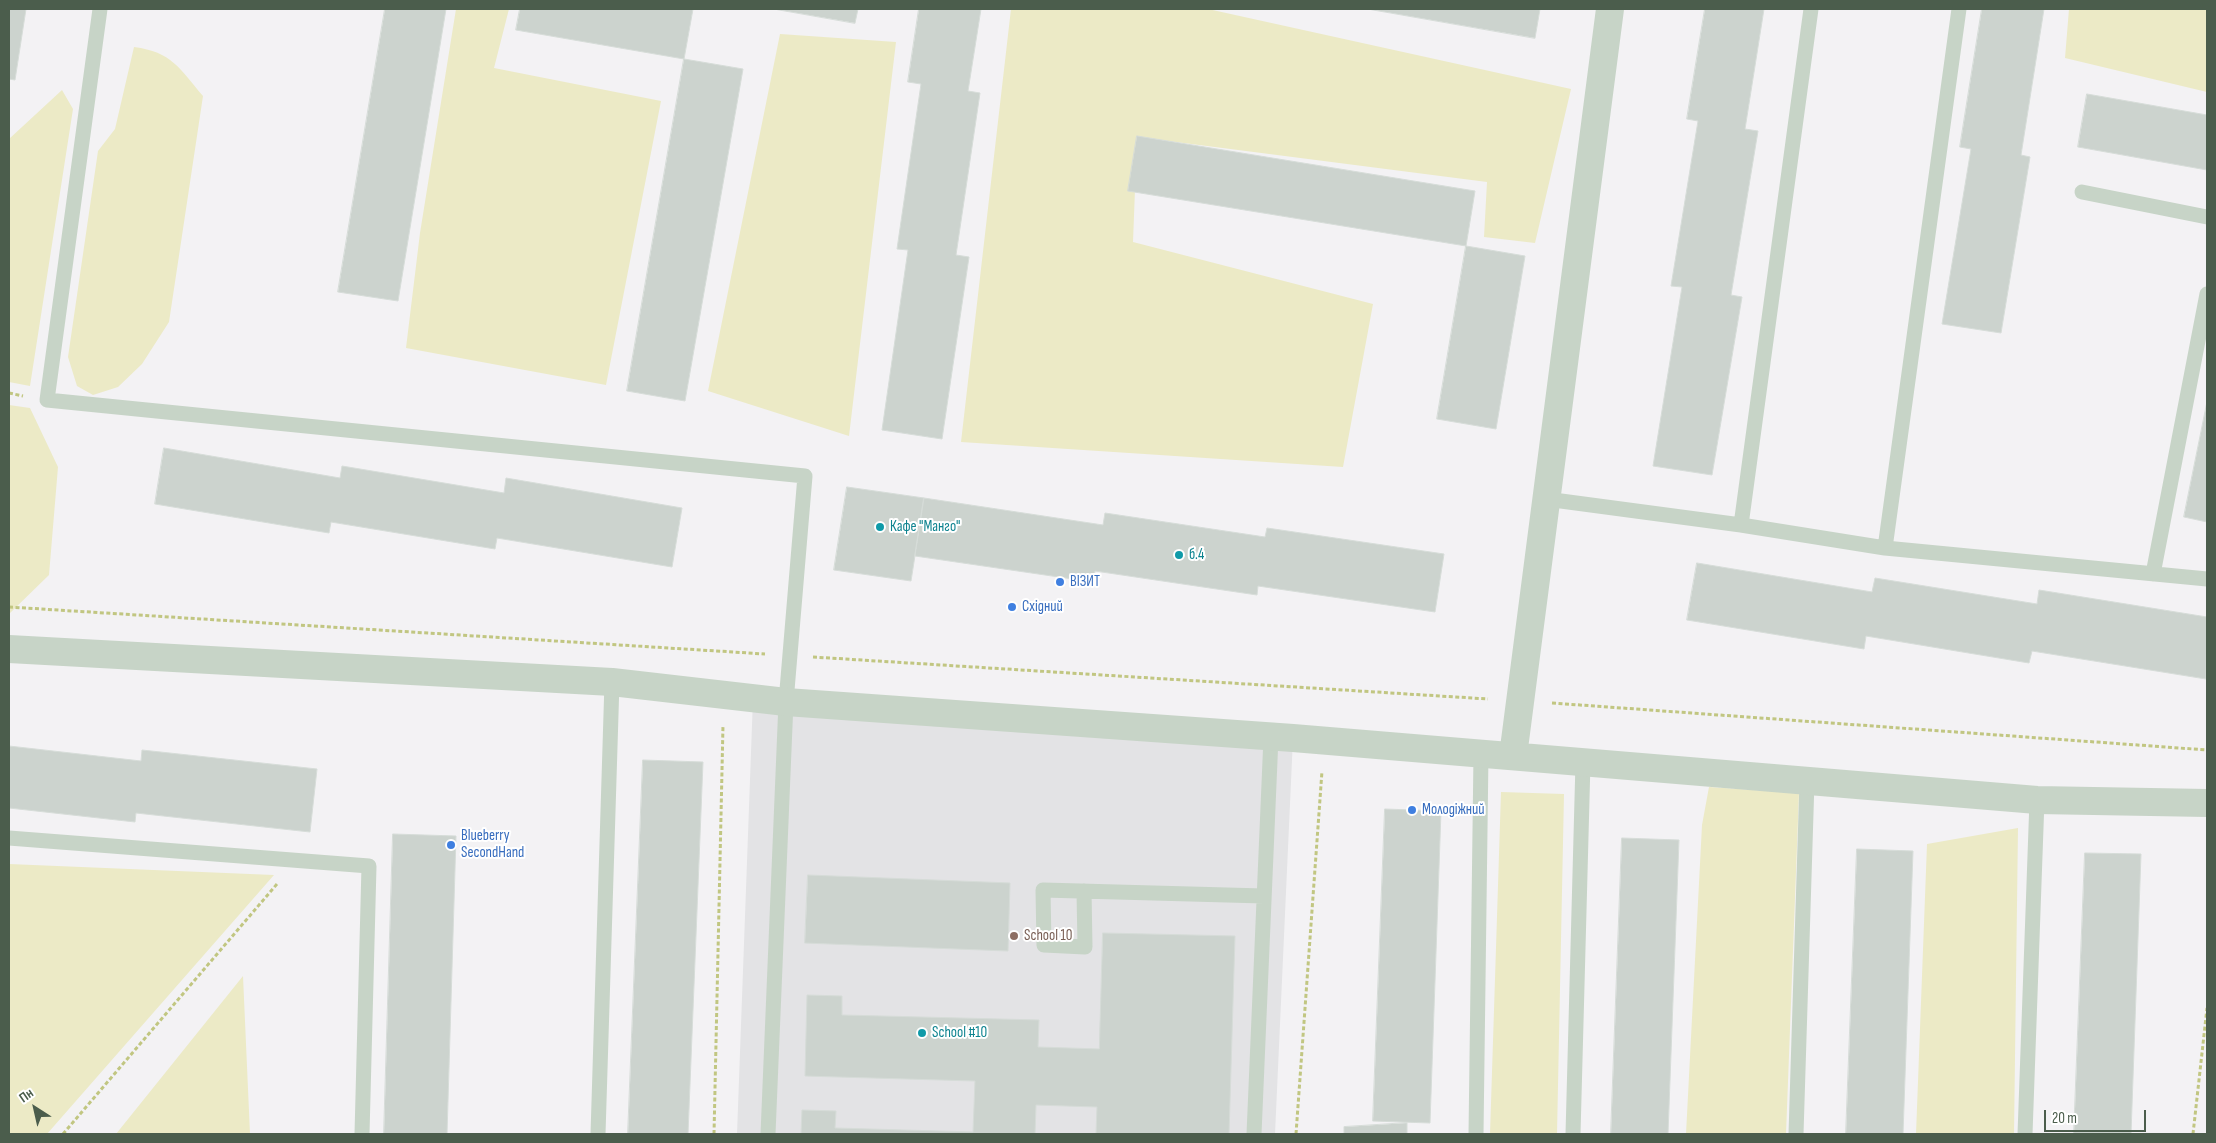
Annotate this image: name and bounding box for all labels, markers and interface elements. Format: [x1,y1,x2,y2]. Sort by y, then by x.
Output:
place label: Кафе "Манго" [890,518,960,536]
marker: Кафе "Манго" [874,521,886,533]
place label: б.4 [1189,546,1204,564]
marker: б.4 [1173,549,1185,561]
place label: ВІЗИТ [1070,573,1100,591]
marker: ВІЗИТ [1054,576,1066,588]
place label: Східний [1022,598,1063,616]
marker: Східний [1006,601,1018,613]
place label: Молодіжний [1422,801,1485,819]
marker: Молодіжний [1406,804,1418,816]
place label: Blueberry SecondHand [461,827,524,862]
marker: Blueberry SecondHand [445,839,457,851]
place label: School 10 [1024,927,1072,945]
marker: School 10 [1008,930,1020,942]
place label: School #10 [932,1024,987,1042]
marker: School #10 [916,1027,928,1039]
north arrow [10,1083,60,1133]
text: Пн [16,1084,37,1106]
scale bar [2046,1100,2148,1132]
text: 20 m [2052,1109,2077,1128]

